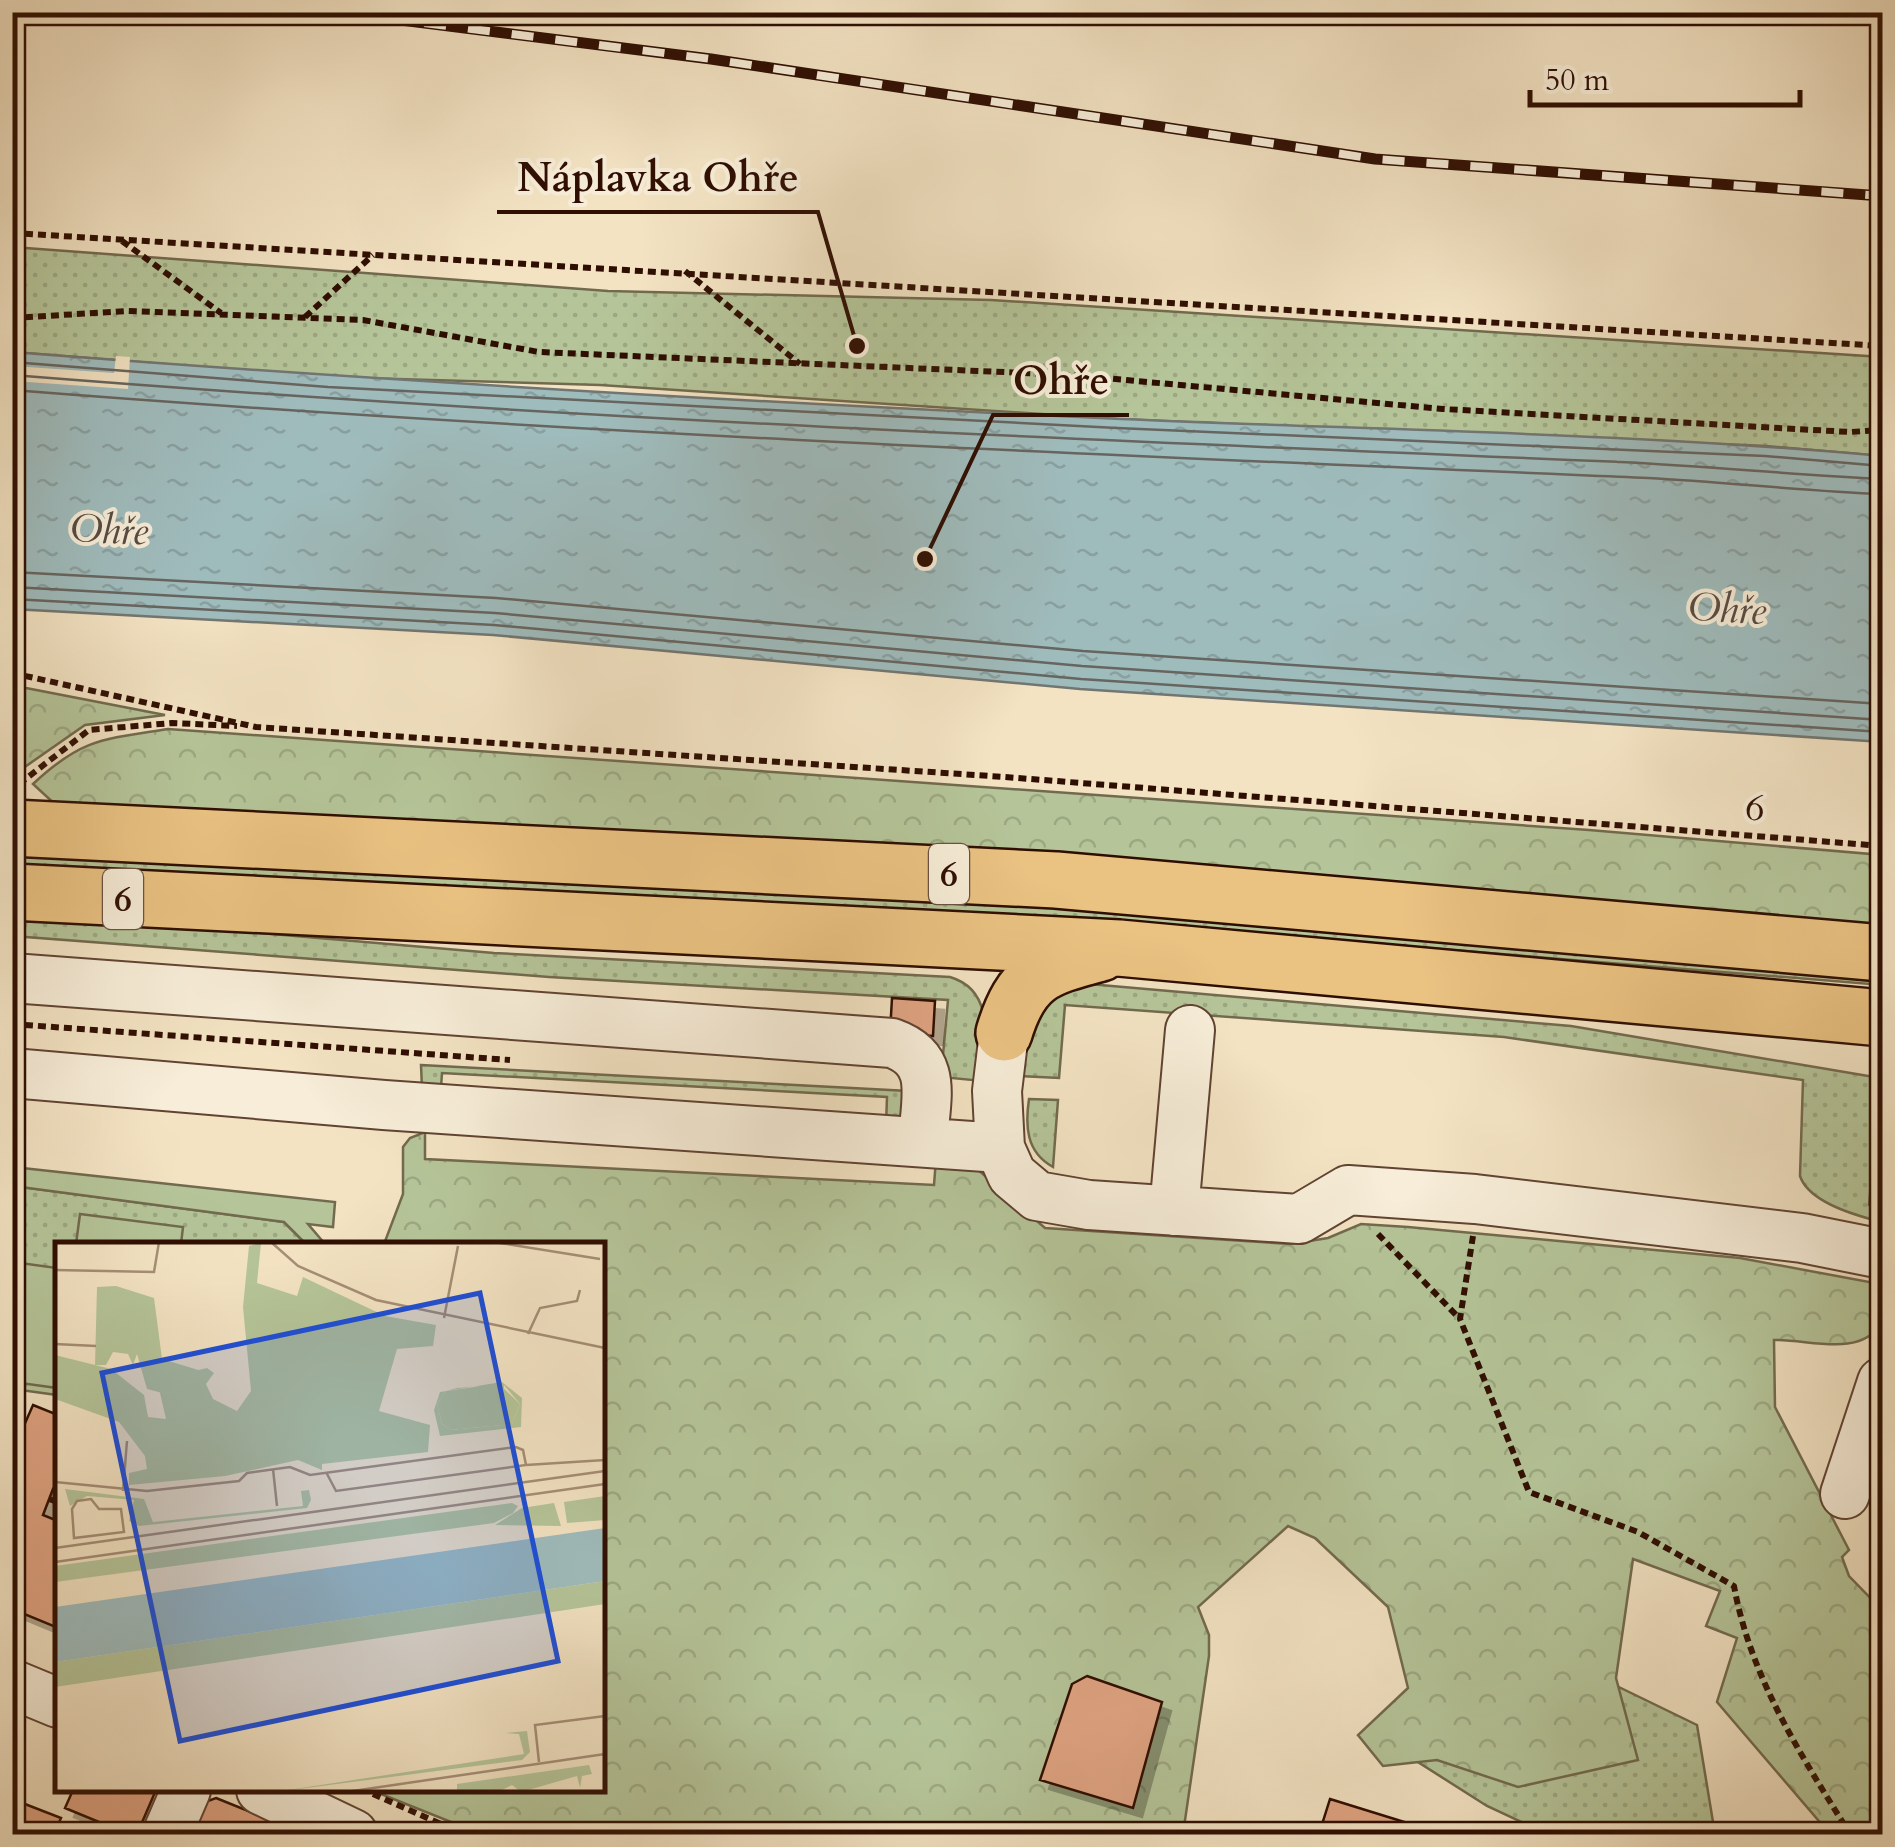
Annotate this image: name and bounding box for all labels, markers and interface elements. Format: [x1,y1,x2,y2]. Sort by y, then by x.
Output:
scale bar [1530,45,1800,107]
text: 50 m [1545,60,1610,101]
callout: Náplavka Ohře [497,142,818,212]
text: Náplavka Ohře [517,151,799,206]
callout: Ohře [993,345,1129,415]
text: Ohře [1013,354,1109,409]
water label: Ohře [69,502,150,559]
water label: Ohře [1686,580,1768,639]
street label: 6 [1743,781,1766,835]
road number: 6 [929,844,969,904]
road number: 6 [103,869,143,929]
inset map [55,1242,605,1792]

